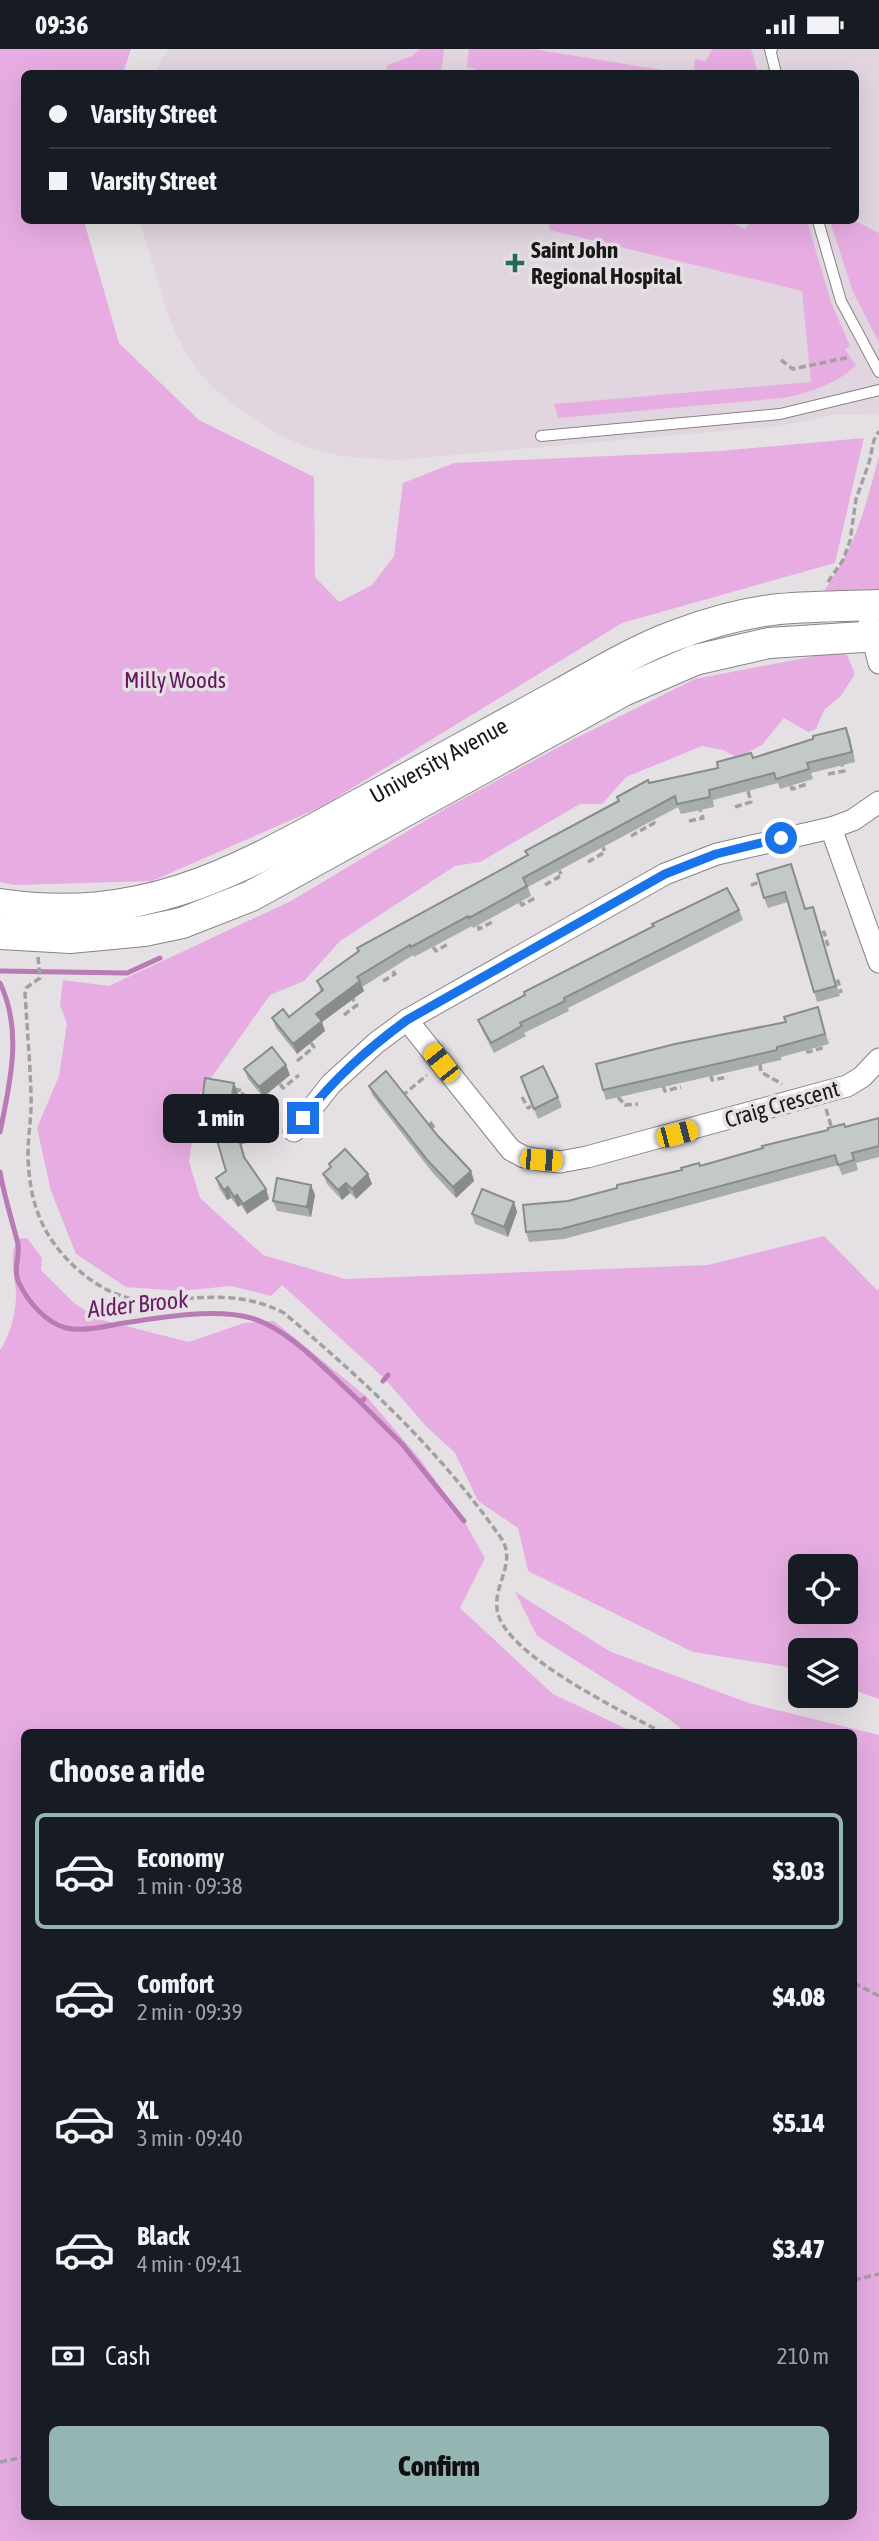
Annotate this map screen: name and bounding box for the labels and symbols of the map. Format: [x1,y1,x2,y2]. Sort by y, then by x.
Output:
place label: Saint John Regional Hospital [531,237,683,289]
marker: Saint John Regional Hospital [505,253,525,273]
park label: Milly Woods [124,667,226,693]
street label: University Avenue [365,712,512,809]
route start [765,822,797,854]
car [420,1040,463,1086]
street label: Craig Crescent [722,1075,842,1133]
callout: 1 min [163,1093,278,1143]
route end [287,1102,319,1134]
car [654,1118,701,1150]
car [520,1148,563,1172]
water label: Alder Brook [85,1285,190,1323]

